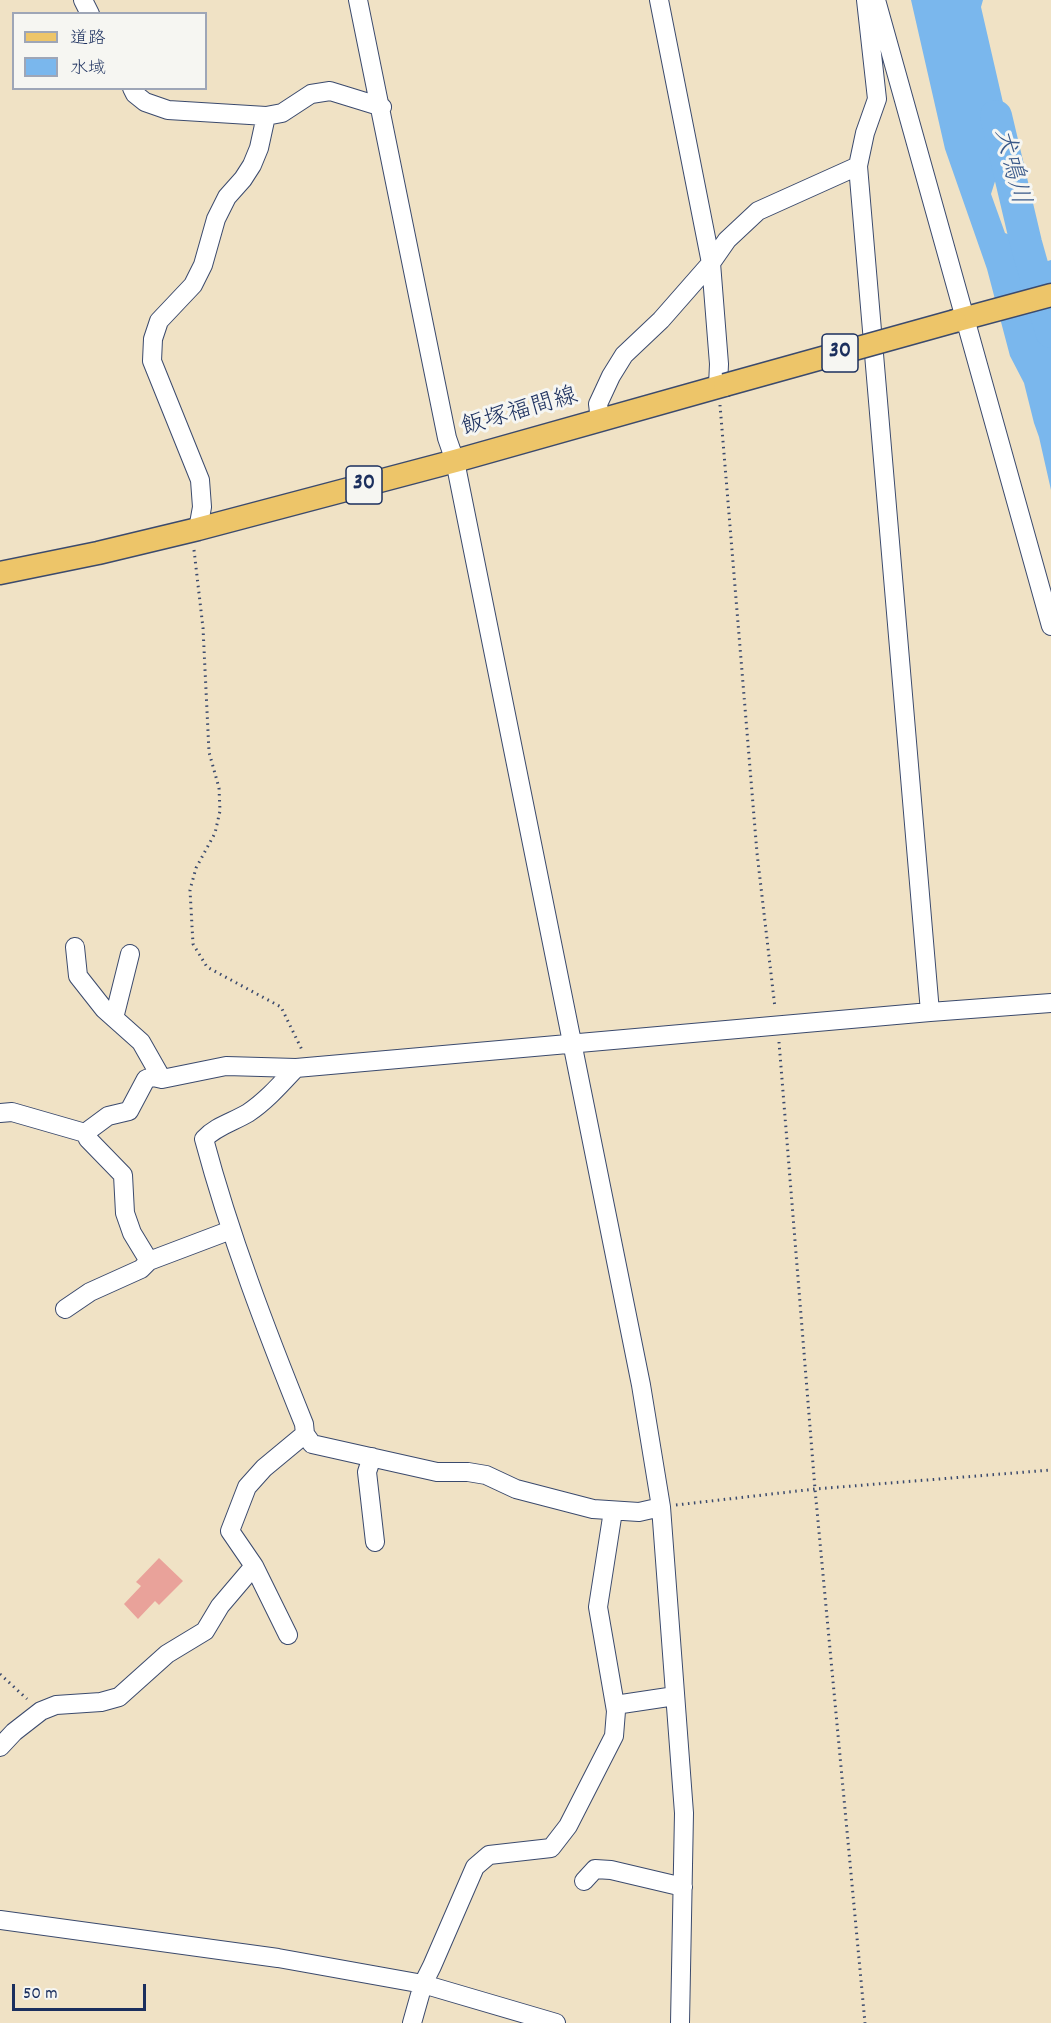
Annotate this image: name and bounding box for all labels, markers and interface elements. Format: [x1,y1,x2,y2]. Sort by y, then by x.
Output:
legend [12,12,207,90]
text: 道路 [70,27,106,52]
text: 水域 [70,57,106,82]
water label: 犬鳴川 [984,125,1034,209]
road number: 30 [822,334,858,372]
street label: 飯塚福間線 [458,384,582,444]
road number: 30 [346,466,382,504]
scale bar [15,1972,148,2010]
text: 50 m [23,1982,58,2007]

